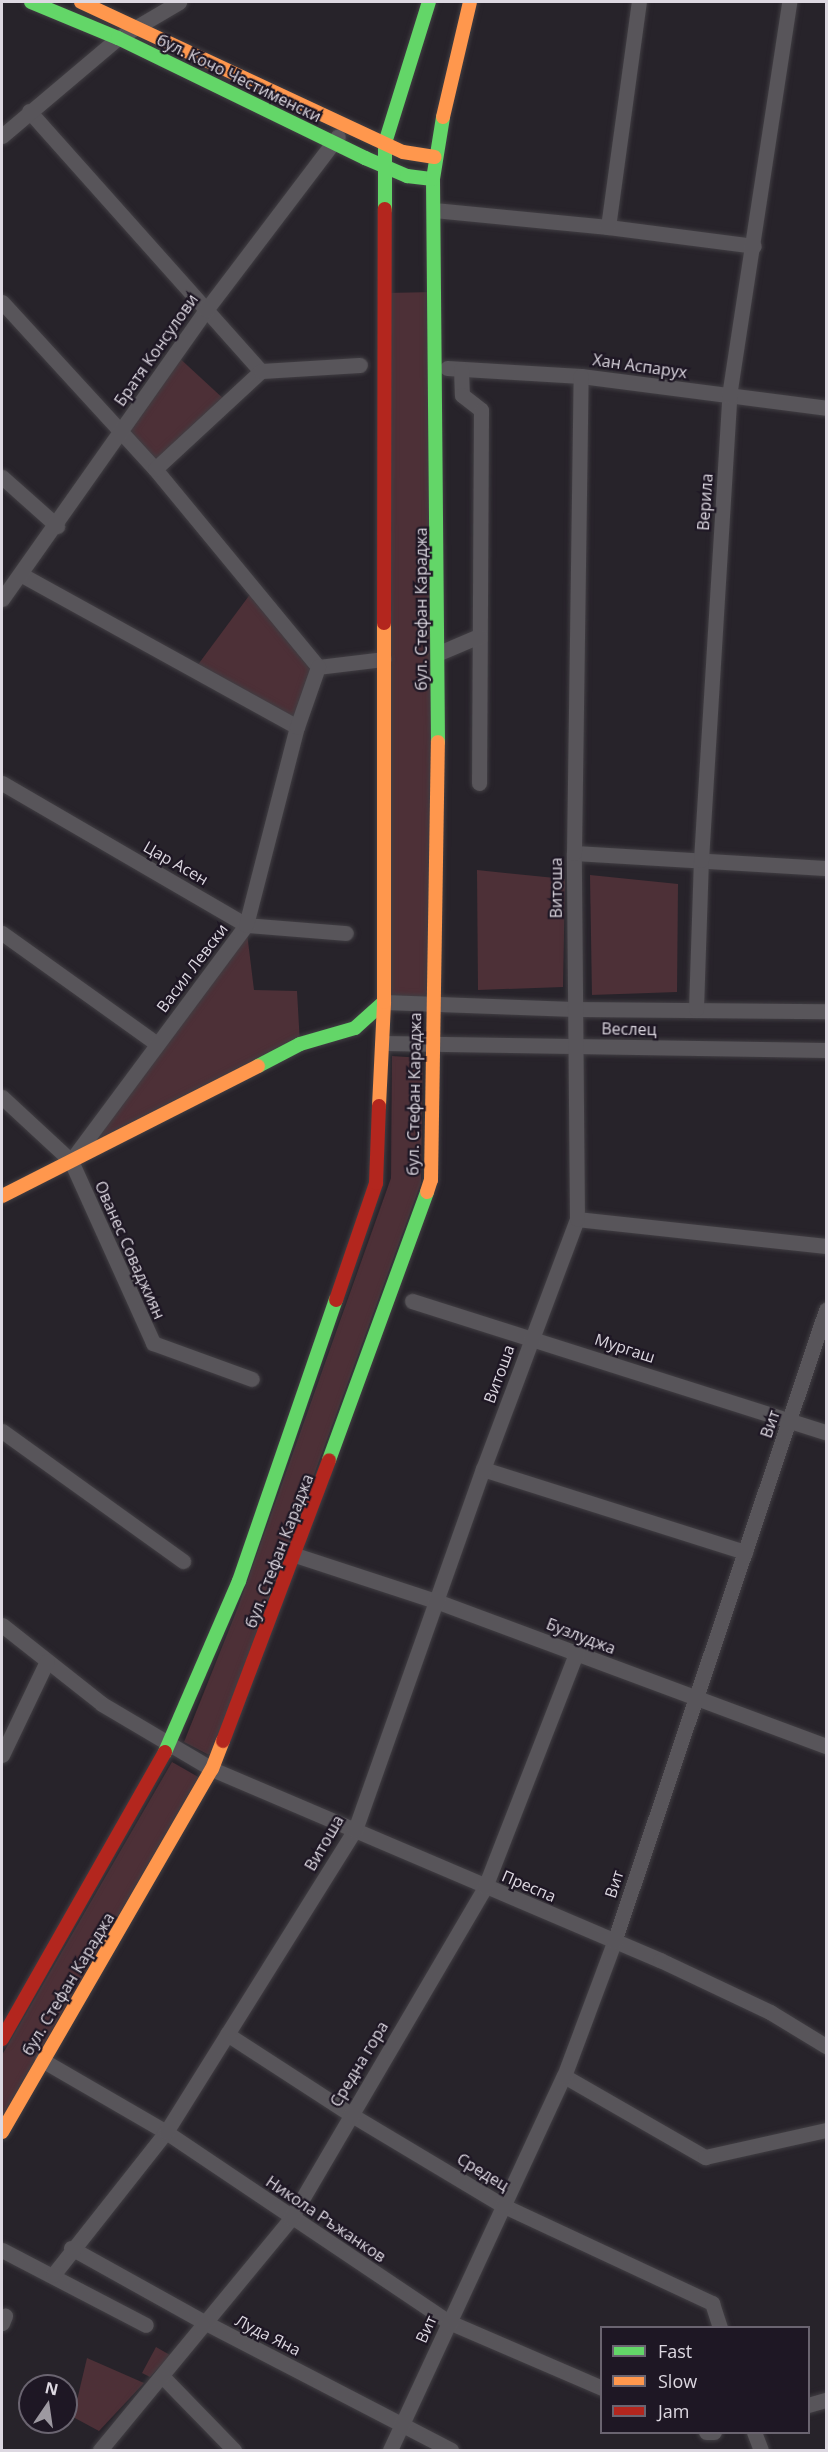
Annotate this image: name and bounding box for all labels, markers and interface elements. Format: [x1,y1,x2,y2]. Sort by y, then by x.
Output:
street label: бул. Кочо Честименски [154,30,324,126]
street label: Братя Консулови [110,290,202,410]
street label: Хан Аспарух [592,350,688,382]
street label: Верила [693,473,717,531]
street label: бул. Стефан Караджа [411,527,431,691]
street label: Цар Асен [140,837,212,889]
street label: Витоша [546,858,566,918]
street label: Васил Левски [152,920,232,1016]
street label: бул. Стефан Караджа [403,1012,425,1176]
street label: Веслец [601,1019,657,1039]
street label: Ованес Соваджиян [91,1178,169,1322]
street label: Мургаш [592,1329,658,1367]
street label: Витоша [480,1342,518,1406]
street label: Вит [756,1408,784,1440]
street label: бул. Стефан Караджа [241,1471,317,1631]
street label: Бузлуджа [544,1614,618,1658]
street label: Витоша [300,1812,348,1874]
street label: Преспа [499,1866,559,1906]
street label: Вит [601,1868,627,1900]
street label: бул. Стефан Караджа [18,1909,118,2059]
street label: Средна гора [326,2018,392,2110]
street label: Средец [454,2149,512,2195]
street label: Никола Ръжанков [262,2172,390,2266]
street label: Луда Яна [232,2310,304,2360]
street label: Вит [412,2312,440,2346]
legend [600,2326,810,2434]
text: Fast [658,2339,692,2363]
text: Slow [658,2369,697,2393]
north arrow [18,2374,78,2434]
text: N [43,2376,60,2401]
text: Jam [658,2399,690,2423]

